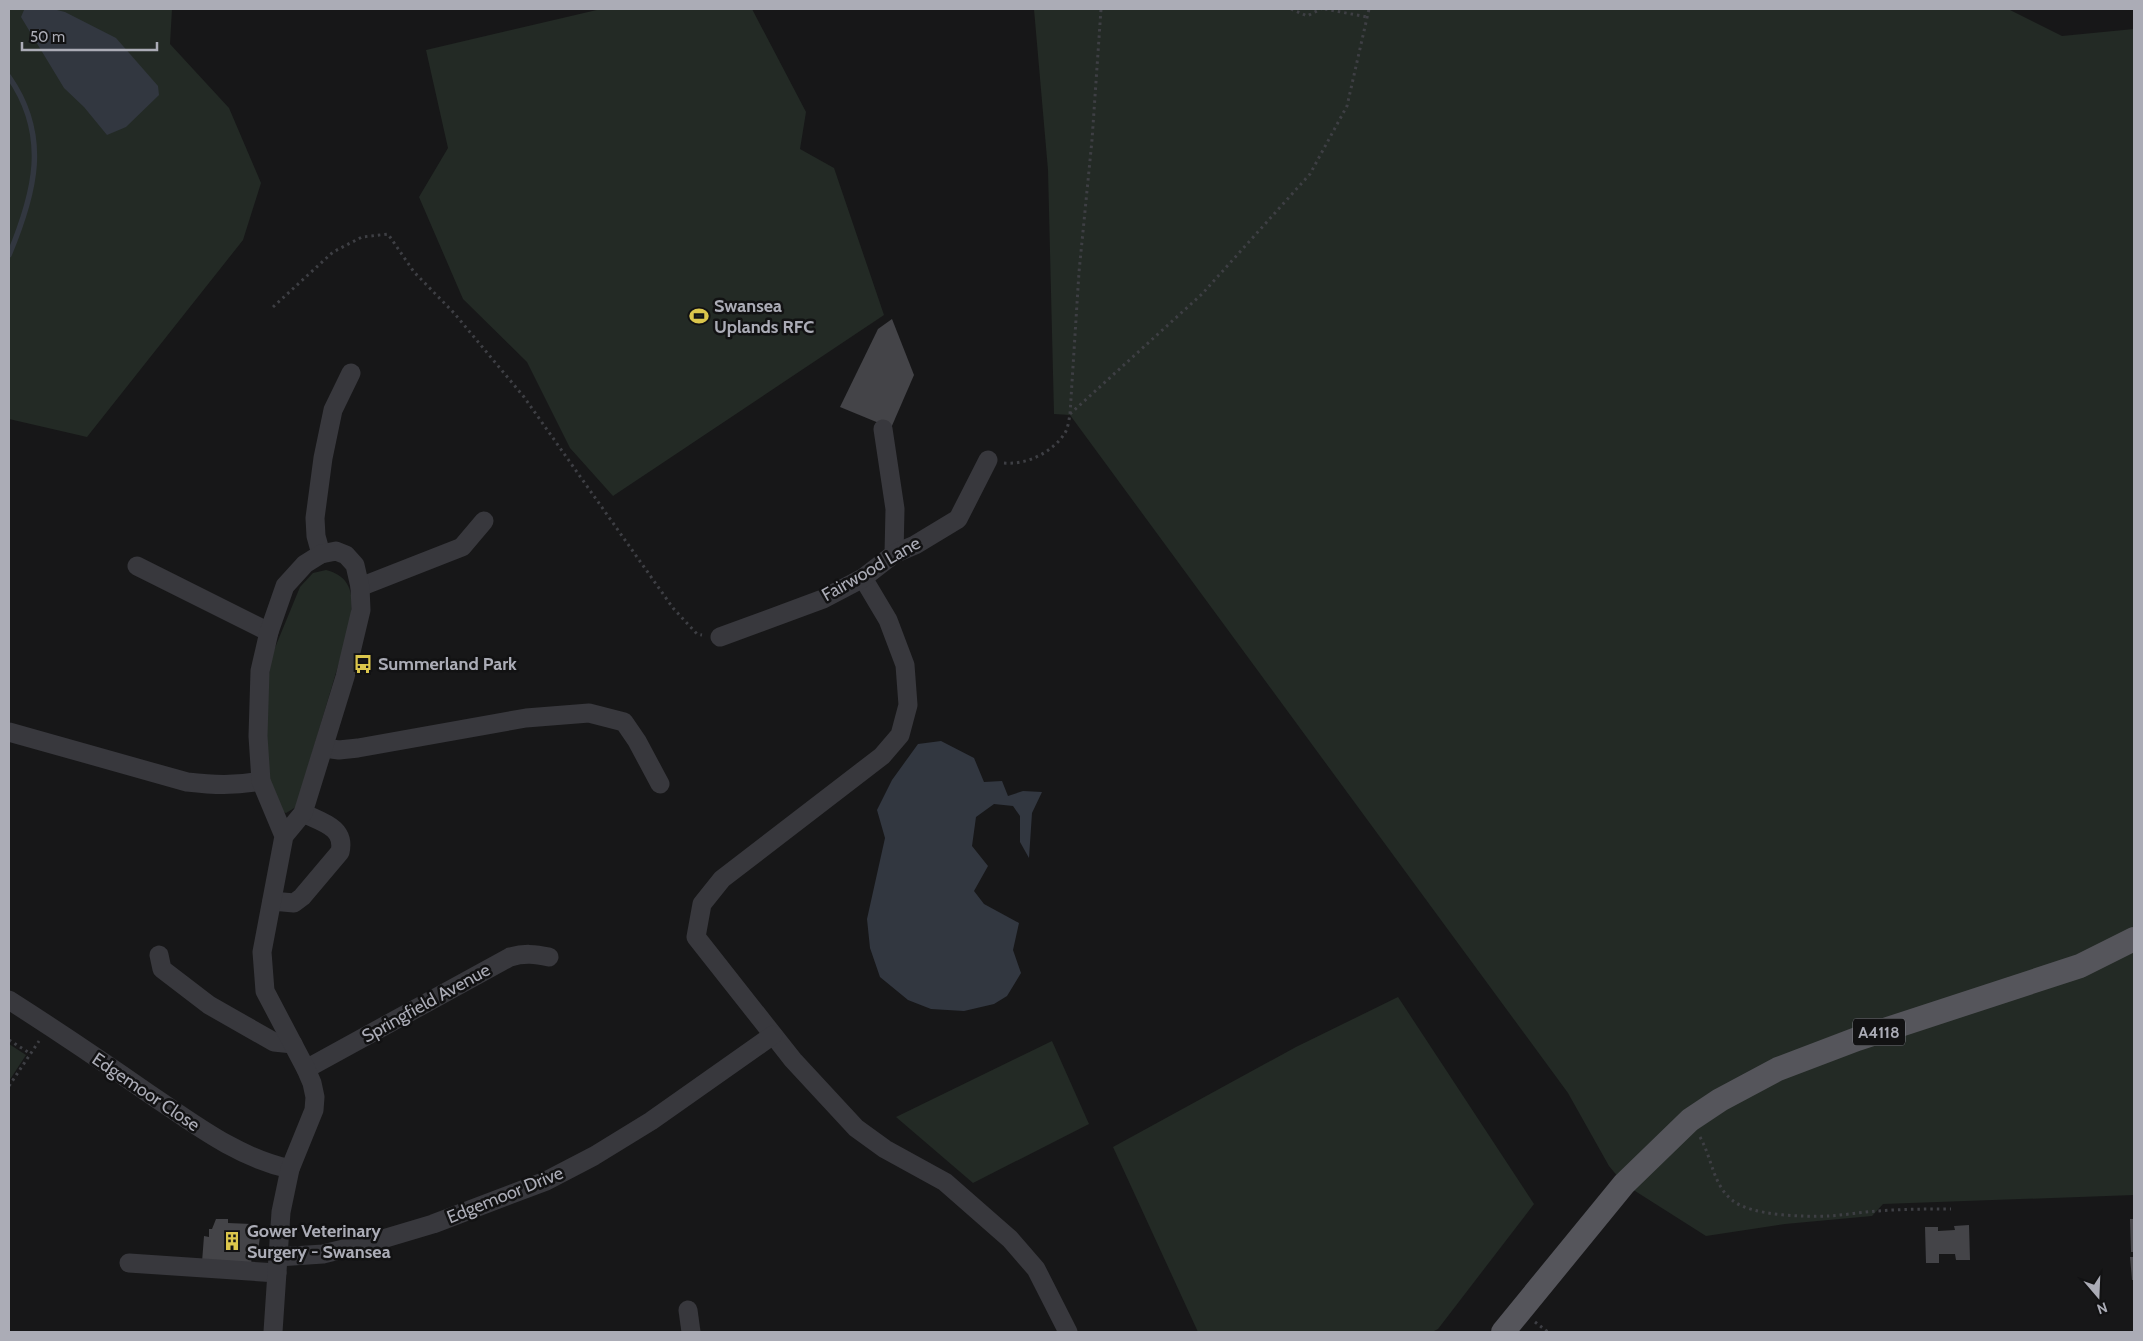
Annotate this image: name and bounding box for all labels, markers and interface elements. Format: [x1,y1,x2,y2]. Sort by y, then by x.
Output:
scale bar [22,20,158,52]
text: 50 m [30,28,65,46]
place label: Swansea Uplands RFC [714,295,814,338]
sports icon: Swansea Uplands RFC [688,305,710,327]
street label: Fairwood Lane [818,532,924,606]
bus stop icon: Summerland Park [352,653,374,675]
place label: Summerland Park [378,653,517,675]
street label: Springfield Avenue [358,959,494,1047]
road number: A4118 [1853,1019,1905,1046]
street label: Edgemoor Close [88,1048,204,1136]
street label: Edgemoor Drive [444,1162,566,1228]
place label: Gower Veterinary Surgery - Swansea [247,1220,391,1263]
building icon: Gower Veterinary Surgery - Swansea [221,1230,243,1252]
north arrow [2073,1271,2123,1321]
text: N [2095,1298,2110,1318]

